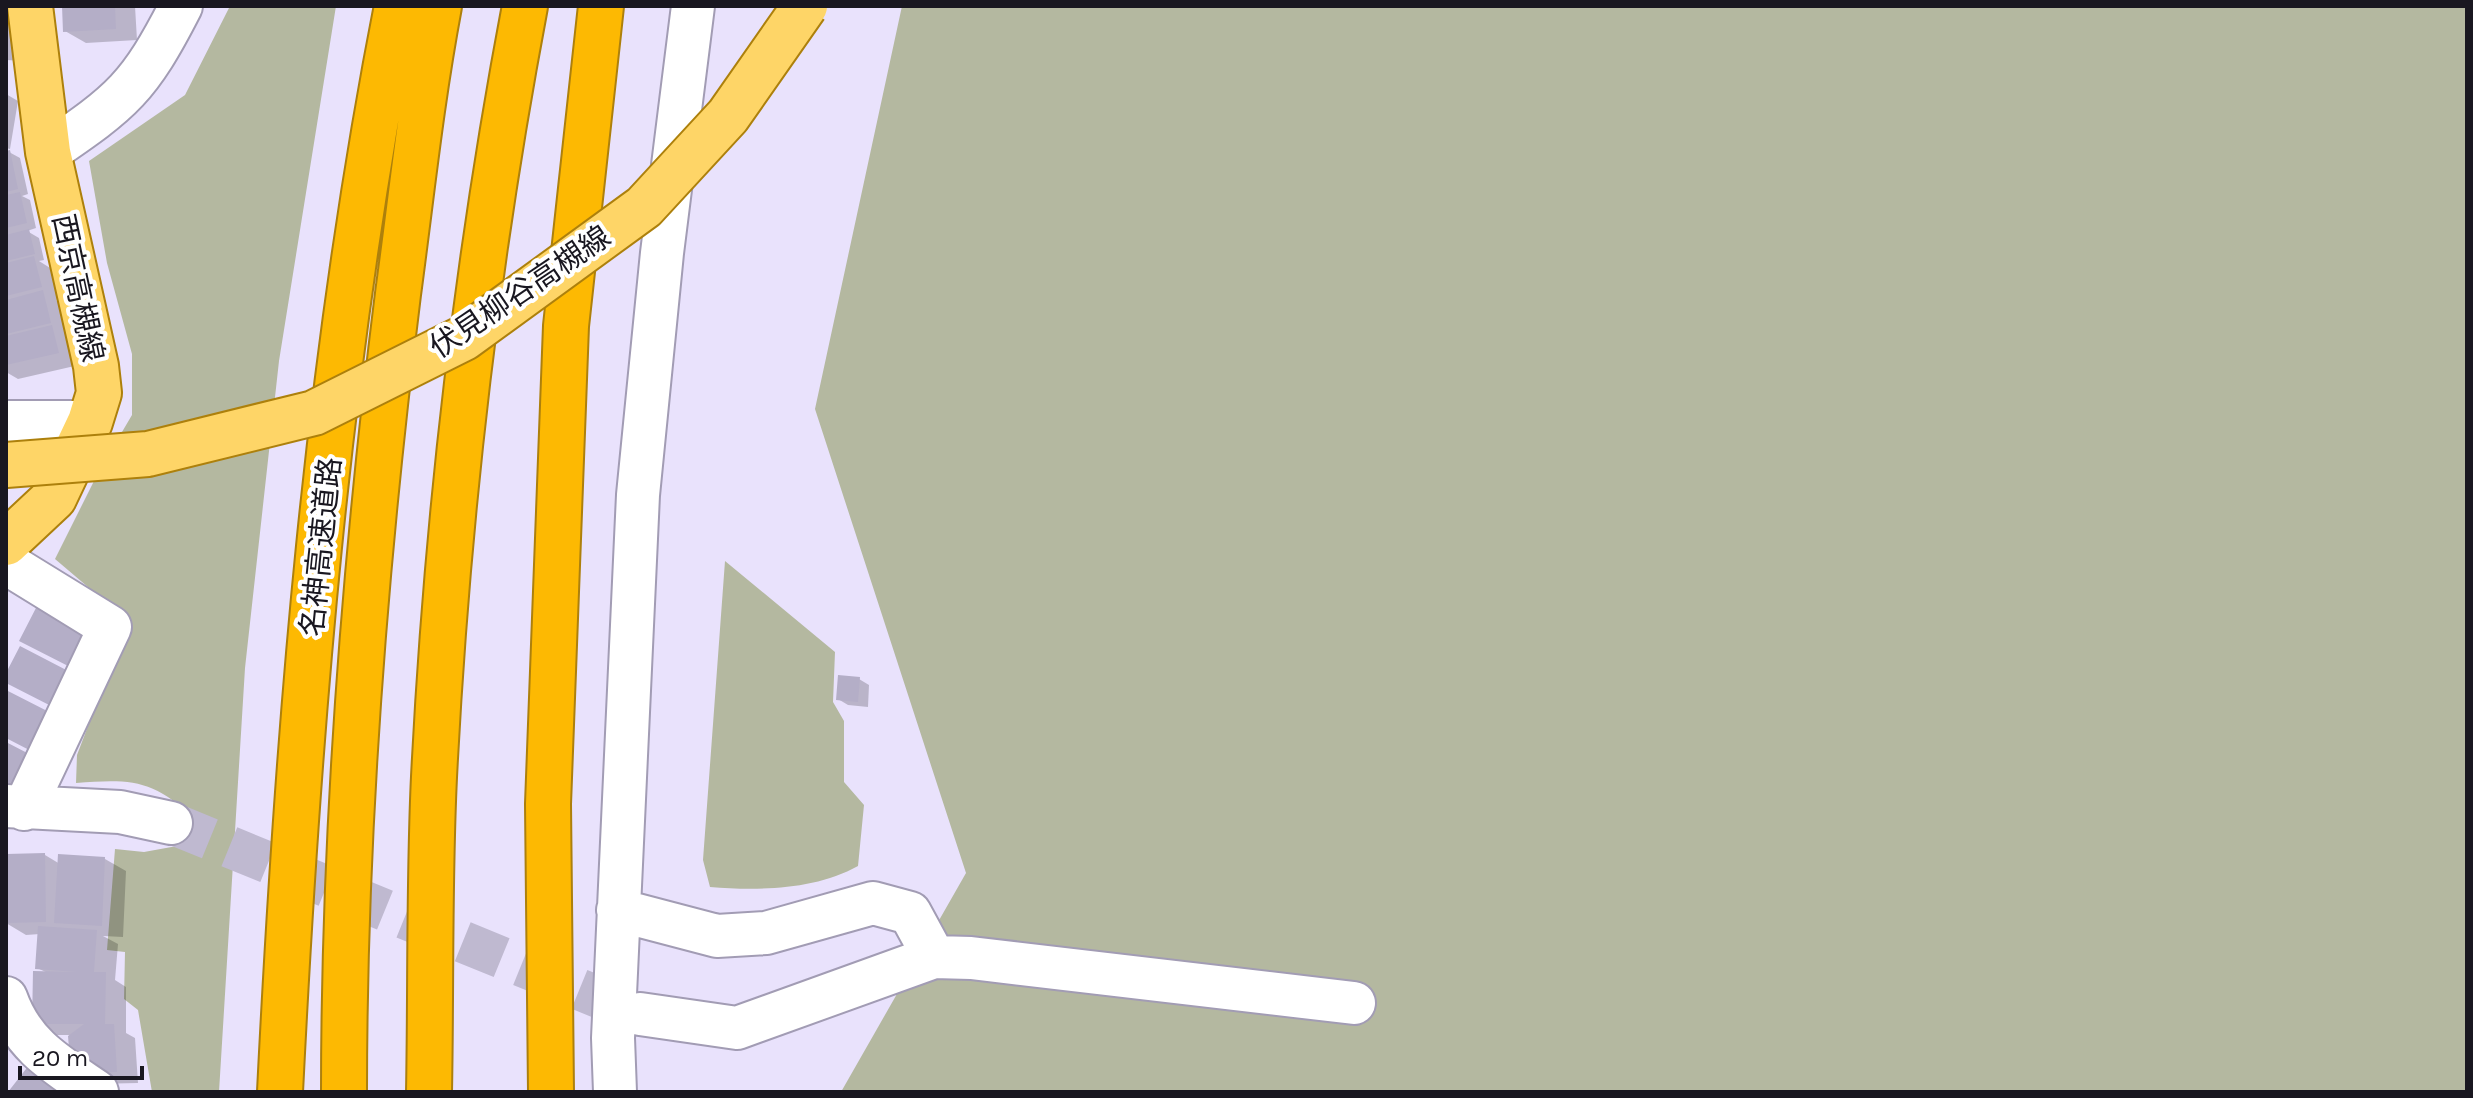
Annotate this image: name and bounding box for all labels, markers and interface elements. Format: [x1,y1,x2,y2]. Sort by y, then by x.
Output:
street label: 西京高槻線 [45,211,111,365]
street label: 伏見柳谷高槻線 [423,218,617,366]
street label: 名神高速道路 [294,456,348,638]
scale bar [20,1030,142,1080]
text: 20 m [32,1044,88,1072]

